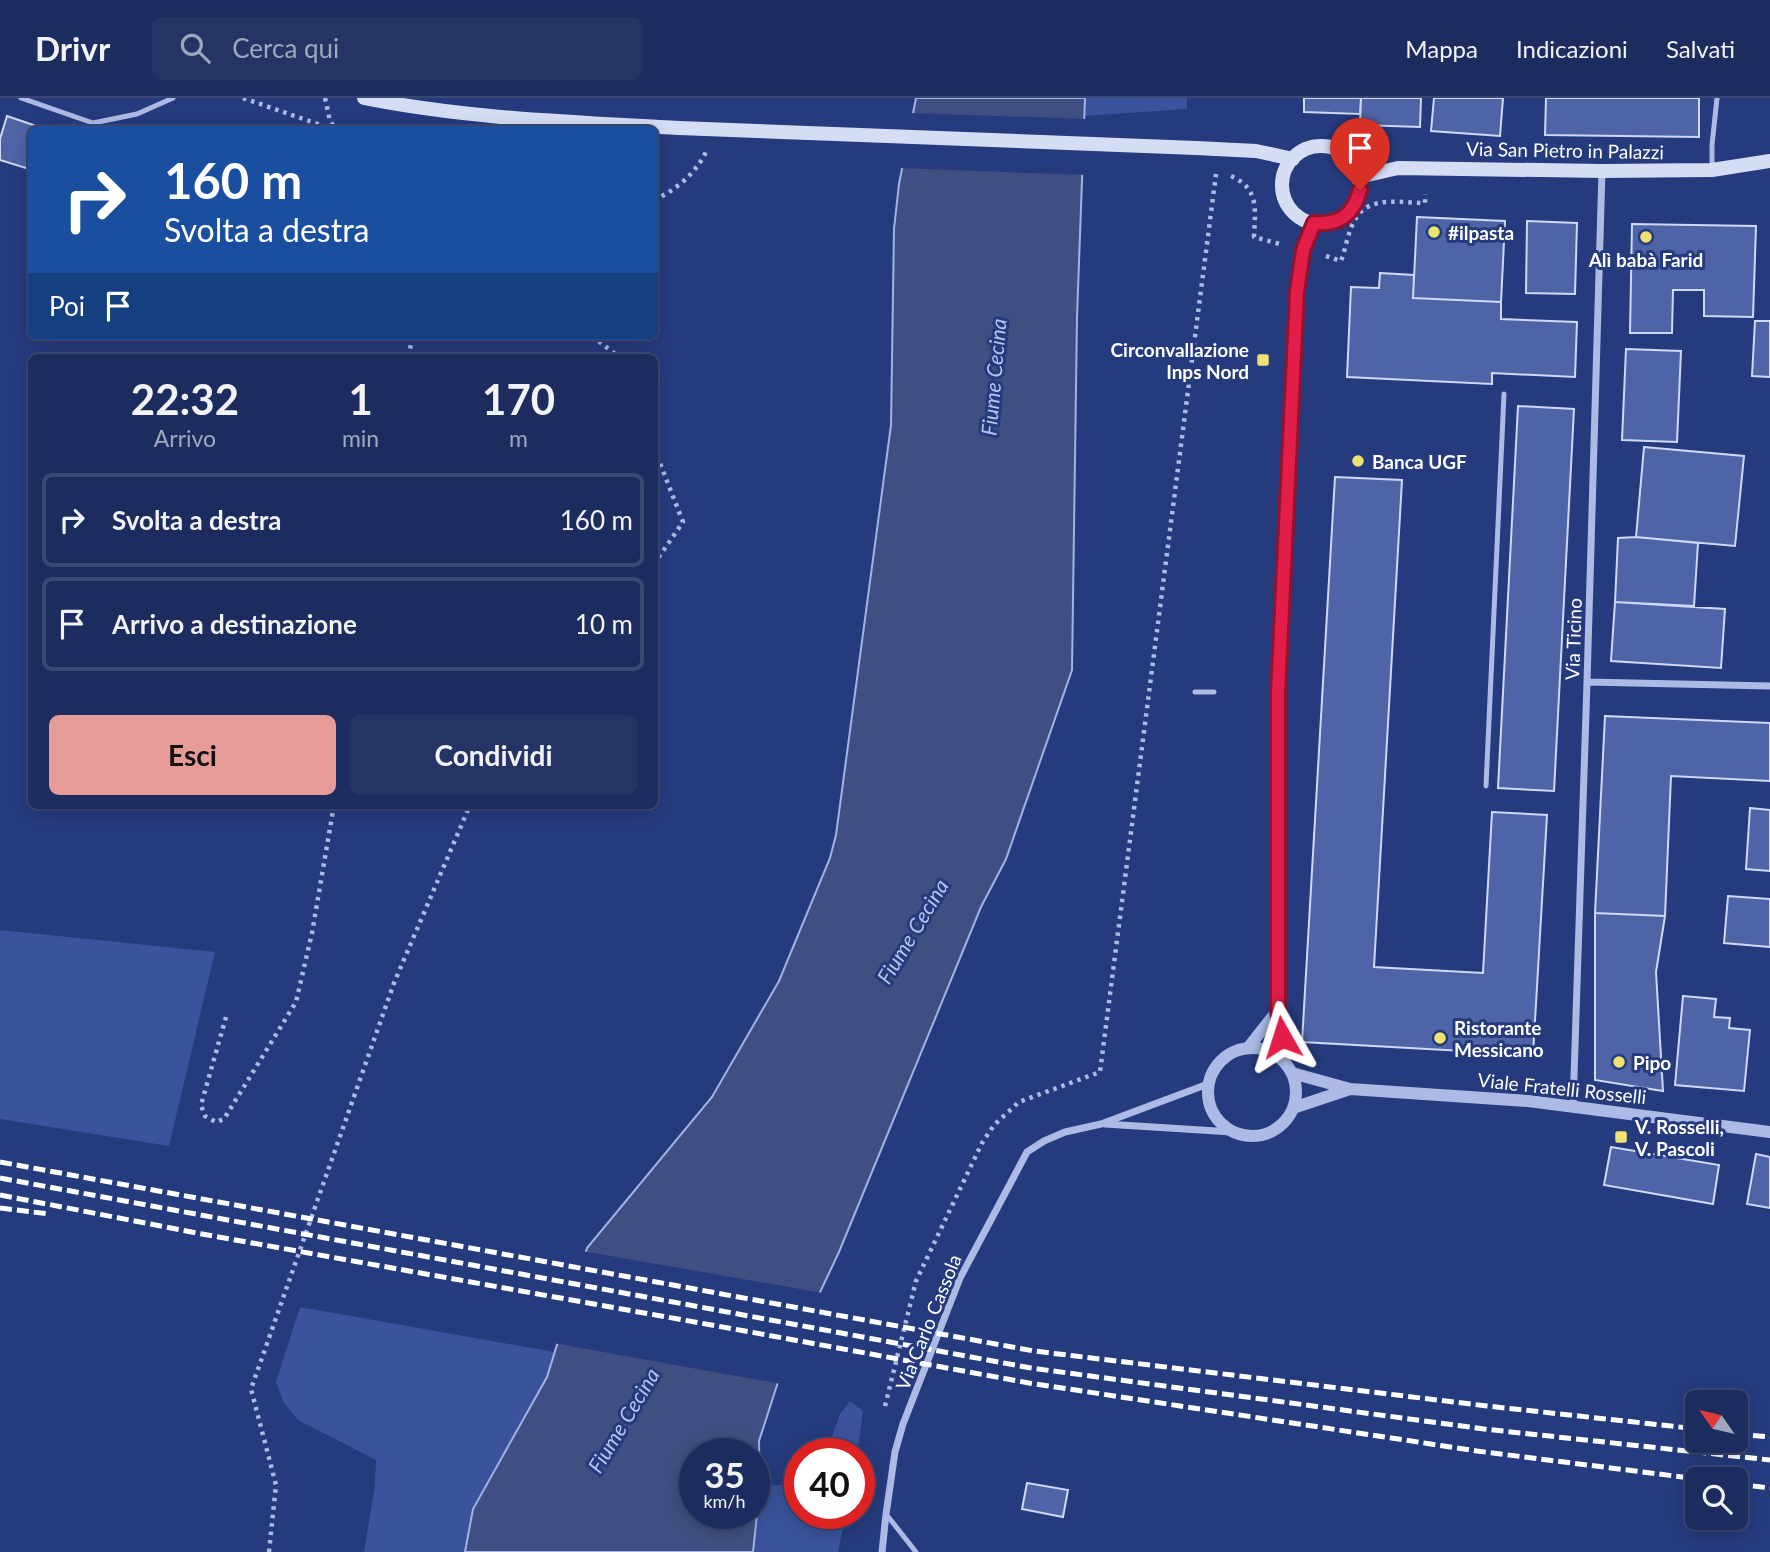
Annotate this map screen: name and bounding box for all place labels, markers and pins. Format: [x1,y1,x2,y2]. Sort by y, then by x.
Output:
pin [1330,118,1390,190]
place label: #ilpasta [1448,221,1514,244]
marker: #ilpasta [1426,224,1442,240]
marker: Alì babà Farid [1638,229,1654,245]
place label: Alì babà Farid [1588,248,1703,271]
place label: Circonvallazione Inps Nord [1111,338,1249,383]
marker: Circonvallazione Inps Nord [1255,352,1271,368]
place label: Banca UGF [1372,450,1467,473]
marker: Banca UGF [1350,453,1366,469]
place label: Ristorante Messicano [1454,1016,1544,1061]
marker: Ristorante Messicano [1432,1030,1448,1046]
place label: Pipo [1633,1051,1671,1074]
marker: Pipo [1611,1054,1627,1070]
place label: V. Rosselli, V. Pascoli [1634,1115,1724,1160]
marker: V. Rosselli, V. Pascoli [1613,1129,1629,1145]

